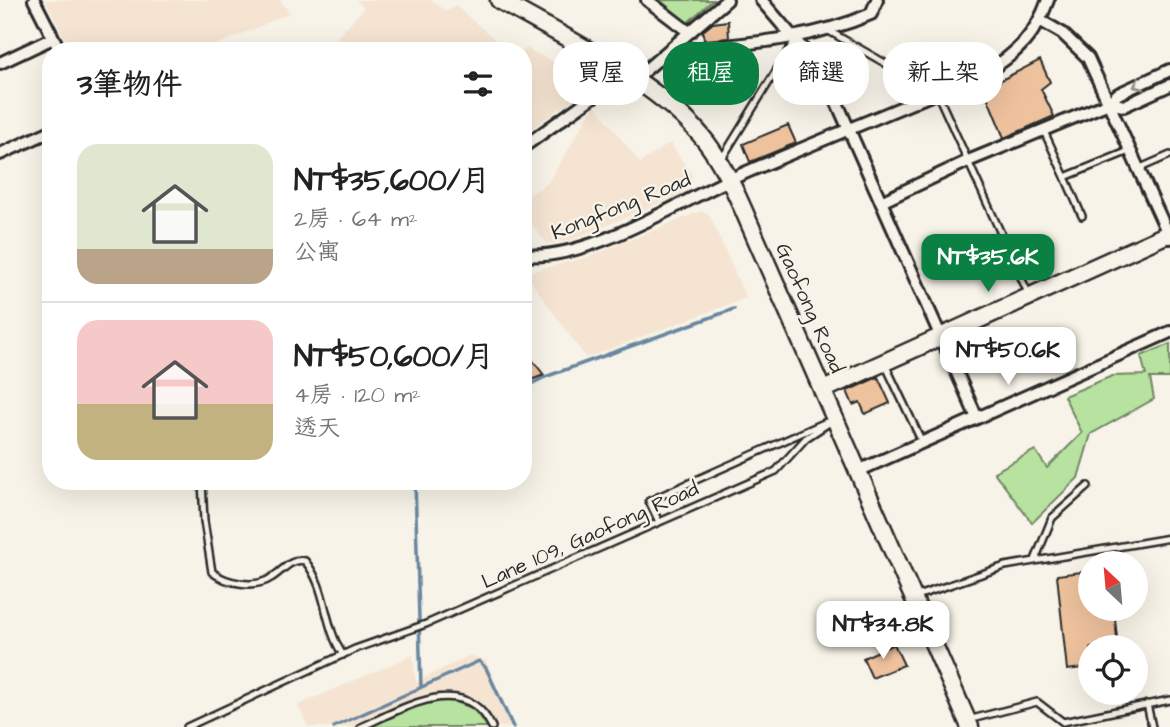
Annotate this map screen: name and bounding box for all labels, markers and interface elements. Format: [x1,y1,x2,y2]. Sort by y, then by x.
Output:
chip: 買屋 [553,42,649,105]
chip: 租屋 [663,42,759,105]
chip: 篩選 [773,42,869,105]
chip: 新上架 [883,42,1003,105]
text: 3筆物件 [77,64,182,106]
icon: filters [459,65,497,103]
one-way arrow [1133,76,1145,90]
text: NT$35,600/月 [294,160,490,202]
street label: Kongfong Road [547,165,696,249]
icon: home [133,172,217,256]
text: 2房 · 64 m² [294,203,418,235]
pin: NT$35.6K [916,234,1060,294]
text: 公寓 [294,236,340,268]
street label: Gaofong Road [767,238,852,379]
text: NT$35.6K [937,241,1039,273]
pin: NT$50.6K [936,328,1080,387]
text: NT$50.6K [956,334,1060,366]
text: NT$50,600/月 [294,336,494,378]
icon: home [133,348,217,432]
text: 4房 · 120 m² [294,379,421,411]
text: 透天 [294,412,340,444]
street label: Lane 109, Gaofong Road [477,474,704,598]
north arrow [1078,551,1148,621]
map controls [1078,551,1148,705]
pin: NT$34.8K [811,602,955,661]
text: NT$34.8K [833,608,933,640]
button: locate [1078,635,1148,705]

